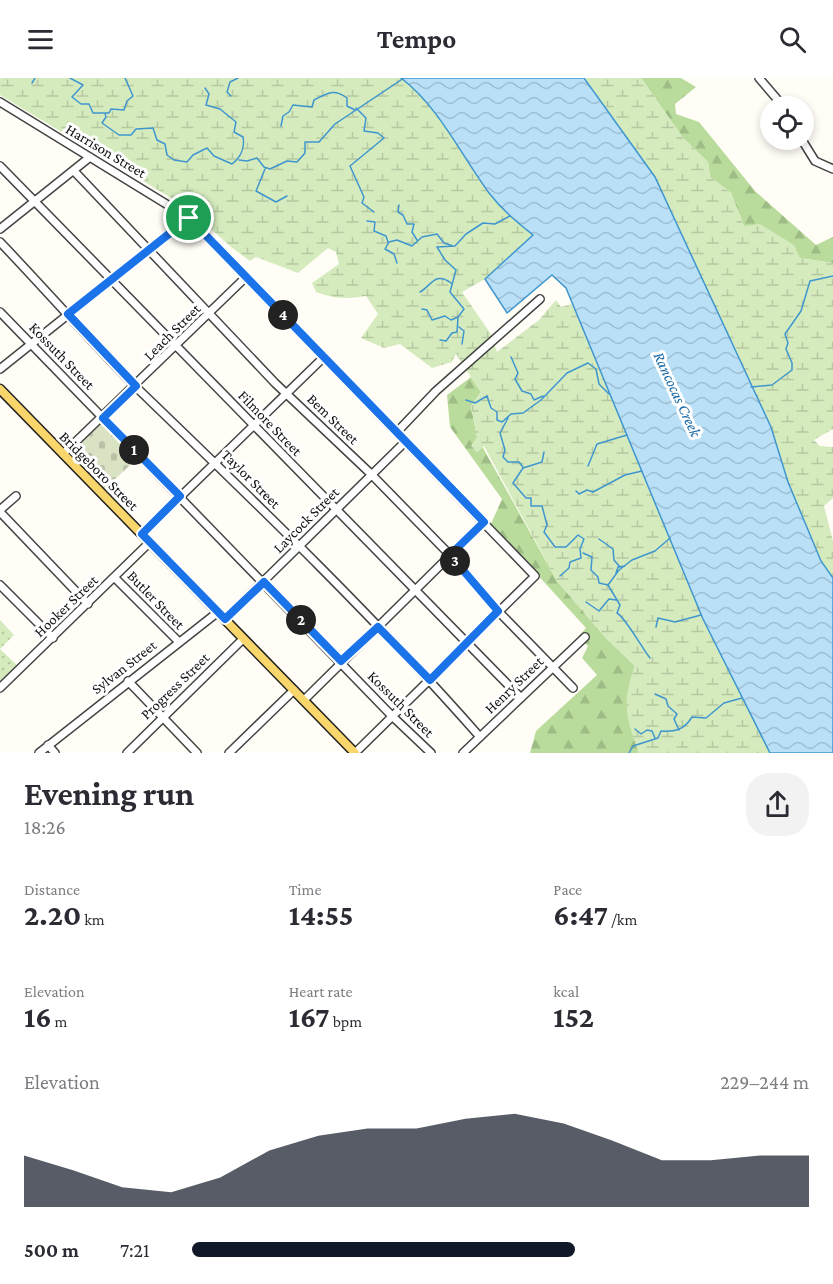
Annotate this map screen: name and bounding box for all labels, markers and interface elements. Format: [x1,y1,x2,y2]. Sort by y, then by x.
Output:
icon: menu [24,23,57,56]
icon: search [776,23,809,56]
text: Tempo [377,24,456,54]
map controls [760,96,814,150]
button: locate [760,96,814,150]
street label: Harrison Street [63,121,150,182]
pin [163,192,214,243]
icon: arrive [172,201,205,234]
street label: Leach Street [140,300,204,364]
pin: 4 [268,300,298,330]
text: 4 [279,306,287,323]
street label: Kossuth Street [26,319,99,393]
water label: Rancocas Creek [650,349,705,440]
street label: Filmore Street [235,387,306,460]
street label: Bem Street [304,391,363,448]
street label: Bridgeboro Street [56,428,142,515]
pin: 1 [119,435,149,465]
text: 1 [131,441,137,458]
street label: Taylor Street [218,446,284,513]
street label: Laycock Street [270,483,343,557]
pin: 3 [440,546,470,576]
text: 3 [451,552,459,569]
street label: Butler Street [124,567,188,633]
street label: Hooker Street [31,571,102,640]
pin: 2 [286,605,316,635]
text: 2 [297,611,305,628]
street label: Sylvan Street [89,636,161,698]
street label: Progress Street [138,649,214,723]
street label: Henry Street [482,653,548,717]
street label: Kossuth Street [365,668,438,741]
button: share [746,773,809,836]
text: Evening run [24,775,194,812]
text: 18:26 [24,816,66,838]
text: Distance [24,881,80,898]
text: Time [289,881,321,898]
text: Pace [553,881,582,898]
text: 2.20 [24,898,81,931]
text: 14:55 [289,898,353,931]
text: 6:47 [553,898,608,931]
text: km [81,911,105,928]
text: /km [608,911,637,928]
text: Elevation [24,983,85,1000]
text: Heart rate [289,983,353,1000]
text: kcal [553,983,579,1000]
text: 16 [24,1000,52,1033]
text: 167 [289,1000,330,1033]
text: 152 [553,1000,594,1033]
text: m [52,1013,67,1030]
text: bpm [330,1013,362,1030]
text: Elevation [24,1071,100,1093]
text: 229–244 m [720,1071,809,1093]
text: 500 m [24,1239,79,1261]
text: 7:21 [120,1239,150,1261]

